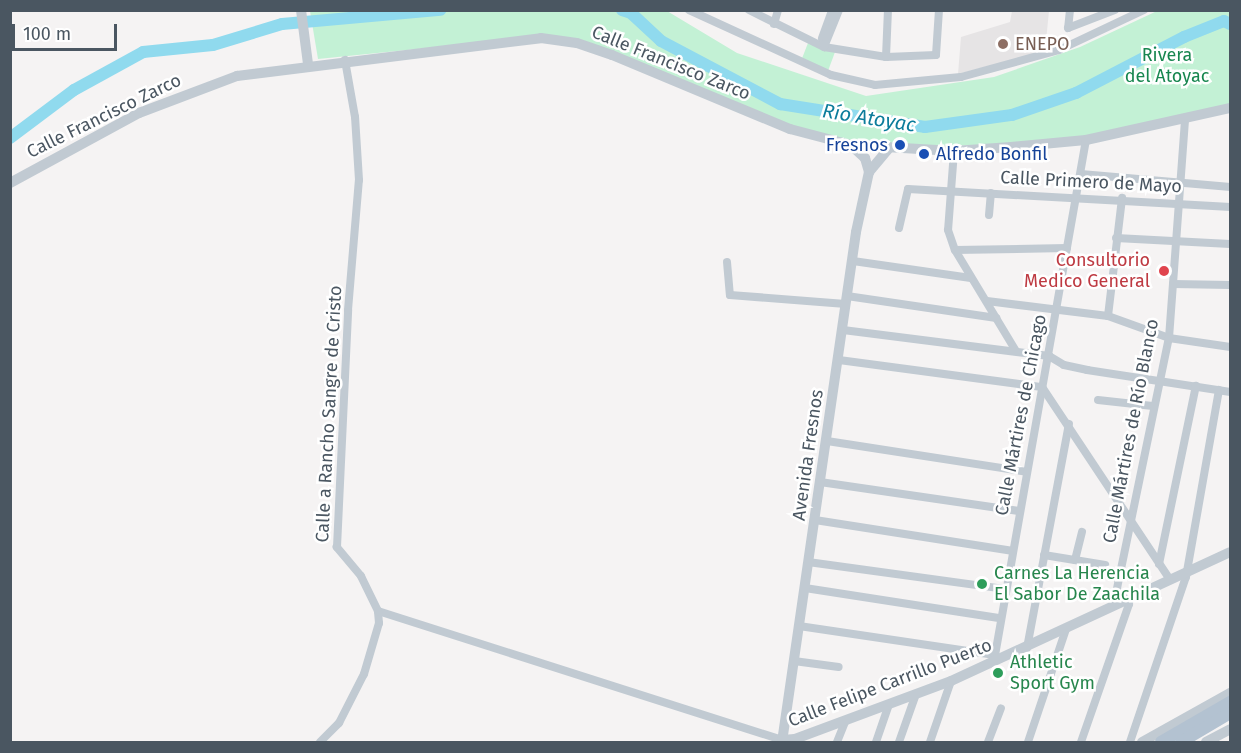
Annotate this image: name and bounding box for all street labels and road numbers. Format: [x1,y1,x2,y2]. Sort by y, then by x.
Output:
street label: Calle Francisco Zarco [589,21,753,105]
street label: Calle Francisco Zarco [23,69,185,163]
street label: Calle Primero de Mayo [1000,166,1182,198]
street label: Calle a Rancho Sangre de Cristo [311,285,347,543]
street label: Calle Mártires de Chicago [991,312,1051,518]
street label: Calle Mártires de Río Blanco [1099,317,1163,545]
street label: Avenida Fresnos [788,388,828,522]
street label: Calle Felipe Carrillo Puerto [785,634,995,732]

